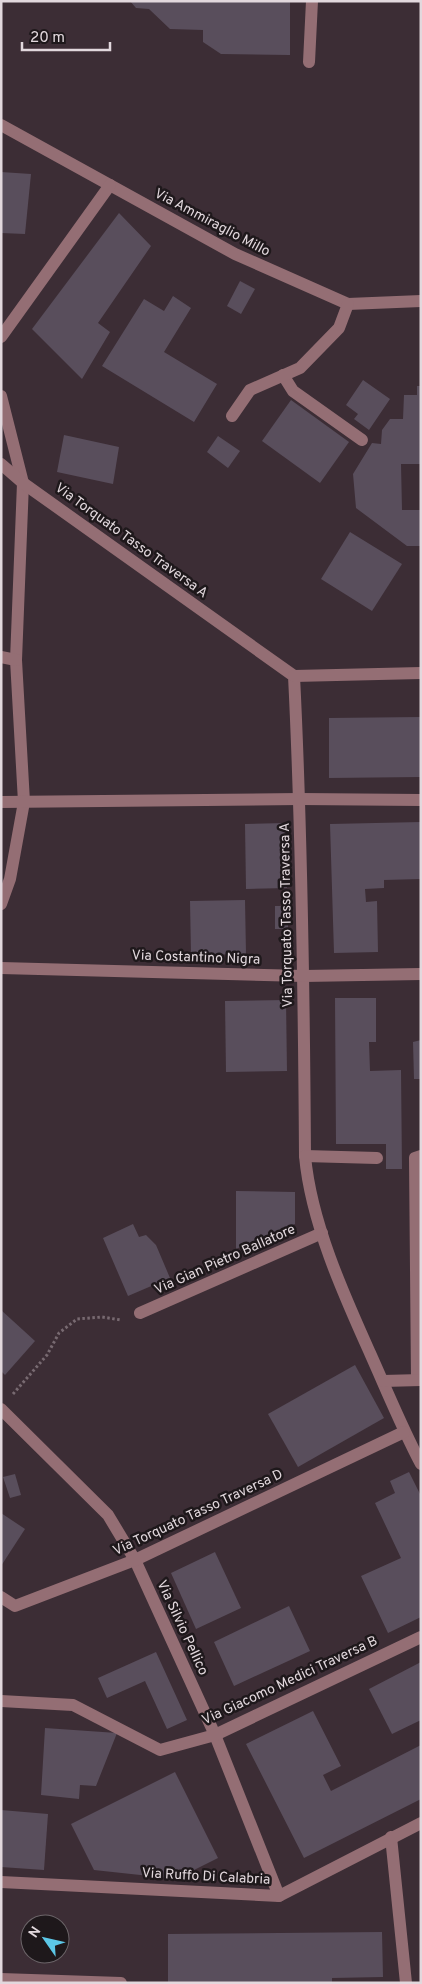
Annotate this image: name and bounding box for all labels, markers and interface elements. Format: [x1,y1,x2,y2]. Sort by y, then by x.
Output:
scale bar [22,20,110,52]
text: 20 m [30,29,65,48]
street label: Via Ammiraglio Millo [151,185,273,261]
street label: Via Torquato Tasso Traversa A [51,480,211,602]
street label: Via Torquato Tasso Traversa A [277,822,297,1008]
street label: Via Costantino Nigra [131,947,261,969]
street label: Via Gian Pietro Ballatore [152,1221,298,1299]
street label: Via Torquato Tasso Traversa D [110,1466,286,1560]
street label: Via Silvio Pellico [153,1578,212,1678]
street label: Via Giacomo Medici Traversa B [200,1633,380,1729]
street label: Via Ruffo Di Calabria [141,1865,271,1889]
north arrow [20,1914,70,1964]
text: N [26,1924,45,1941]

